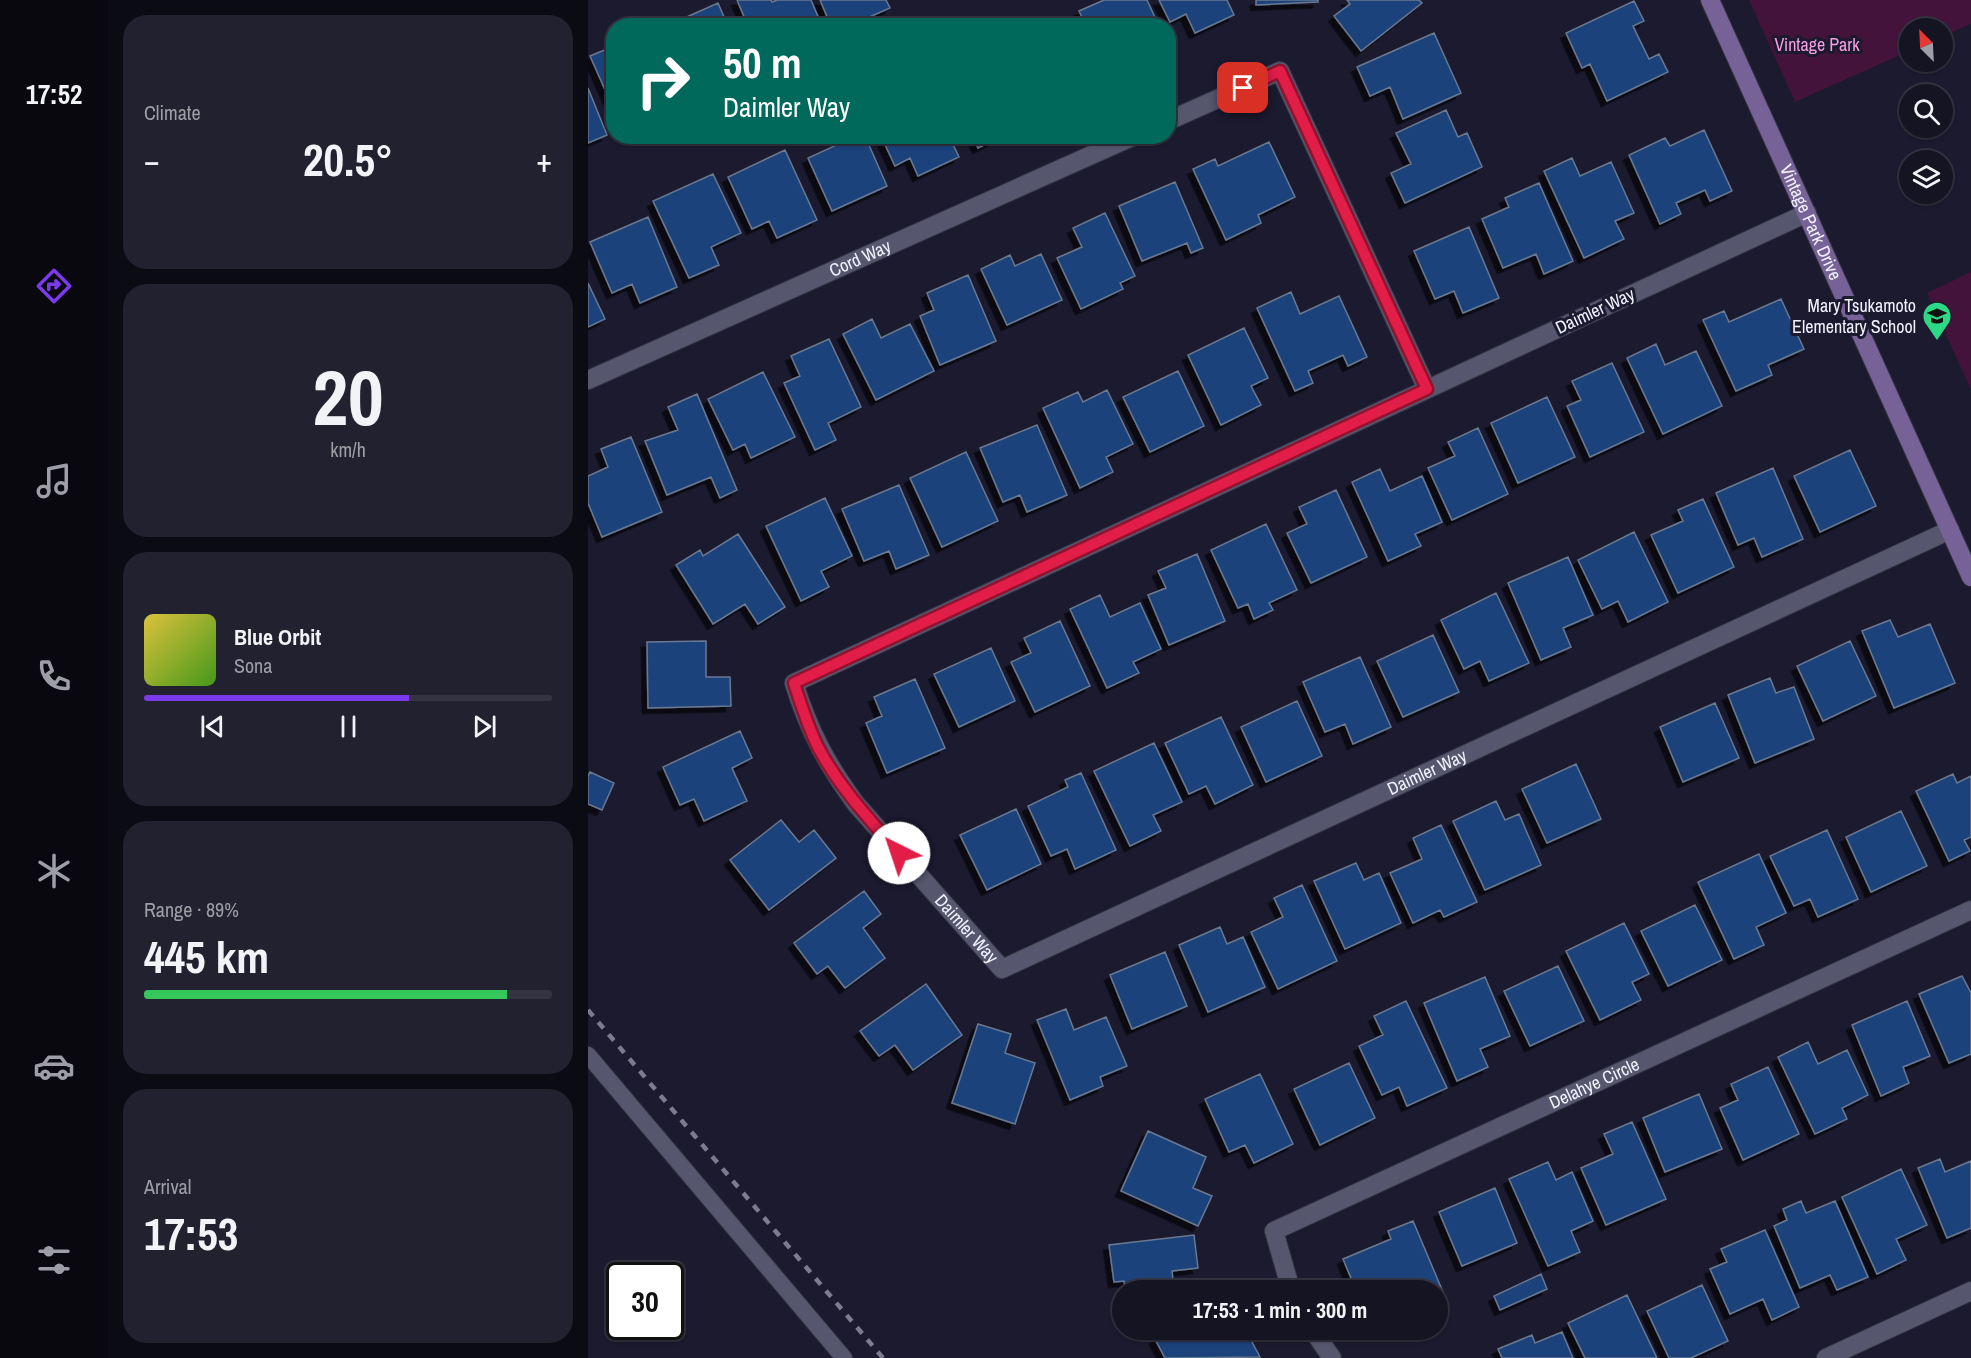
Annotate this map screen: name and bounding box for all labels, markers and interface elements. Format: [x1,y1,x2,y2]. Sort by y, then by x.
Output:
north arrow [1899,18,1953,72]
map controls [1899,18,1953,204]
park label: Vintage Park [1774,32,1860,57]
text: 50 m [723,35,802,91]
icon: right [624,42,702,120]
pin [1217,62,1268,113]
icon: arrive [1226,71,1259,104]
text: 17:52 [26,76,82,112]
button: search [1899,84,1953,138]
text: Daimler Way [723,89,850,125]
text: Climate [144,99,201,126]
text: 20.5° [303,129,393,190]
text: − [144,138,160,182]
text: + [536,138,552,182]
button: layers [1899,150,1953,204]
street label: Vintage Park Drive [1774,160,1848,284]
street label: Cord Way [825,233,895,283]
icon: directions [33,265,75,307]
street label: Daimler Way [1551,281,1639,340]
place label: Mary Tsukamoto Elementary School [1792,293,1916,339]
school or university icon: Mary Tsukamoto Elementary School [1921,300,1953,342]
text: 20 [312,344,384,449]
text: km/h [330,436,366,463]
icon: music [33,460,75,502]
text: Blue Orbit [234,622,321,652]
text: Sona [234,652,272,679]
icon: phone [33,655,75,697]
icon: previous [196,710,229,743]
icon: pause [332,710,365,743]
icon: next [468,710,501,743]
street label: Daimler Way [1383,742,1471,801]
position arrow [867,821,931,885]
icon: climate [33,850,75,892]
street label: Daimler Way [929,888,1005,969]
text: Range · 89% [144,896,239,923]
text: 445 km [144,926,269,987]
icon: car [33,1045,75,1087]
street label: Delahye Circle [1545,1051,1643,1115]
text: Arrival [144,1173,191,1200]
text: 17:53 [144,1203,238,1264]
icon: filters [33,1239,75,1281]
speed limit sign: 30 [606,1262,684,1340]
text: 17:53 · 1 min · 300 m [1193,1295,1367,1325]

